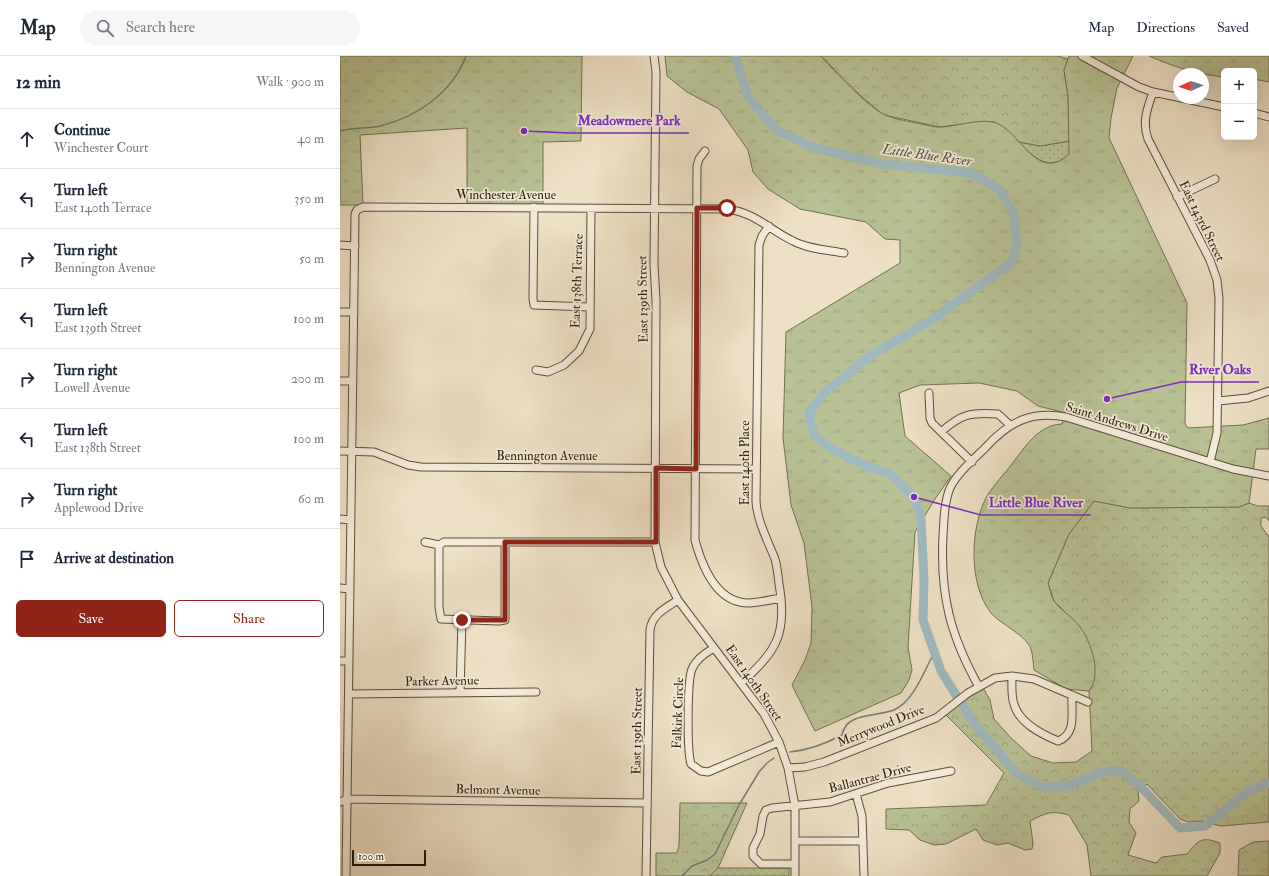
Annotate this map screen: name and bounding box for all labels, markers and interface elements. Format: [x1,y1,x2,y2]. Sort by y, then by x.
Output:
search box [80,10,360,46]
text: Map [20,16,56,40]
icon: search [94,17,116,39]
text: Search here [126,18,195,37]
text: Map [1088,19,1114,36]
text: Directions [1136,19,1195,36]
text: Saved [1217,19,1249,36]
north arrow [1173,68,1209,104]
map controls [1221,68,1257,140]
button: + [1221,68,1257,104]
text: 12 min [16,72,61,93]
text: Walk · 900 m [256,74,324,90]
button: − [1221,104,1257,140]
callout: Meadowmere Park [570,107,689,133]
text: Meadowmere Park [576,112,681,129]
text: Continue [54,121,110,140]
icon: ahead [16,128,38,150]
text: 40 m [298,131,324,147]
text: Winchester Court [54,140,148,156]
water label: Little Blue River [880,140,974,170]
street label: East 143rd Street [1176,178,1228,264]
text: Turn left [54,181,108,200]
street label: Winchester Avenue [455,187,557,203]
icon: left [16,188,38,210]
text: 350 m [294,191,324,207]
route start [718,199,736,217]
text: East 140th Terrace [54,200,151,216]
street label: East 138th Terrace [567,233,587,329]
text: Turn right [54,241,117,260]
icon: right [16,248,38,270]
text: 50 m [299,251,324,267]
street label: East 139th Street [634,255,652,343]
text: Bennington Avenue [54,260,155,276]
text: Turn left [54,301,108,320]
icon: left [16,308,38,330]
text: 100 m [293,311,324,327]
text: East 139th Street [54,320,142,336]
callout: River Oaks [1181,356,1259,382]
text: Turn right [54,361,117,380]
text: River Oaks [1189,361,1251,378]
icon: right [16,368,38,390]
text: 200 m [291,371,324,387]
text: Lowell Avenue [54,380,130,396]
street label: Saint Andrews Drive [1064,399,1171,445]
street label: East 140th Place [737,420,753,506]
text: Turn left [54,421,108,440]
icon: left [16,428,38,450]
text: 100 m [293,431,324,447]
text: East 138th Street [54,440,141,456]
street label: Bennington Avenue [496,448,598,464]
text: Turn right [54,481,117,500]
icon: right [16,488,38,510]
callout: Little Blue River [981,489,1091,515]
text: 60 m [298,491,324,507]
text: Little Blue River [989,494,1084,511]
text: Applewood Drive [54,500,143,516]
icon: arrive [16,548,38,570]
text: Arrive at destination [54,549,174,568]
button: Save [16,600,166,637]
button: Share [174,600,324,637]
route end [453,611,471,629]
street label: East 140th Street [722,642,786,724]
street label: Parker Avenue [405,672,480,690]
street label: Falkirk Circle [669,676,687,749]
street label: East 139th Street [628,687,646,775]
street label: Merrywood Drive [835,701,928,752]
street label: Ballantrae Drive [827,759,914,797]
street label: Belmont Avenue [455,781,541,799]
scale bar [352,848,426,867]
text: 100 m [358,850,384,863]

